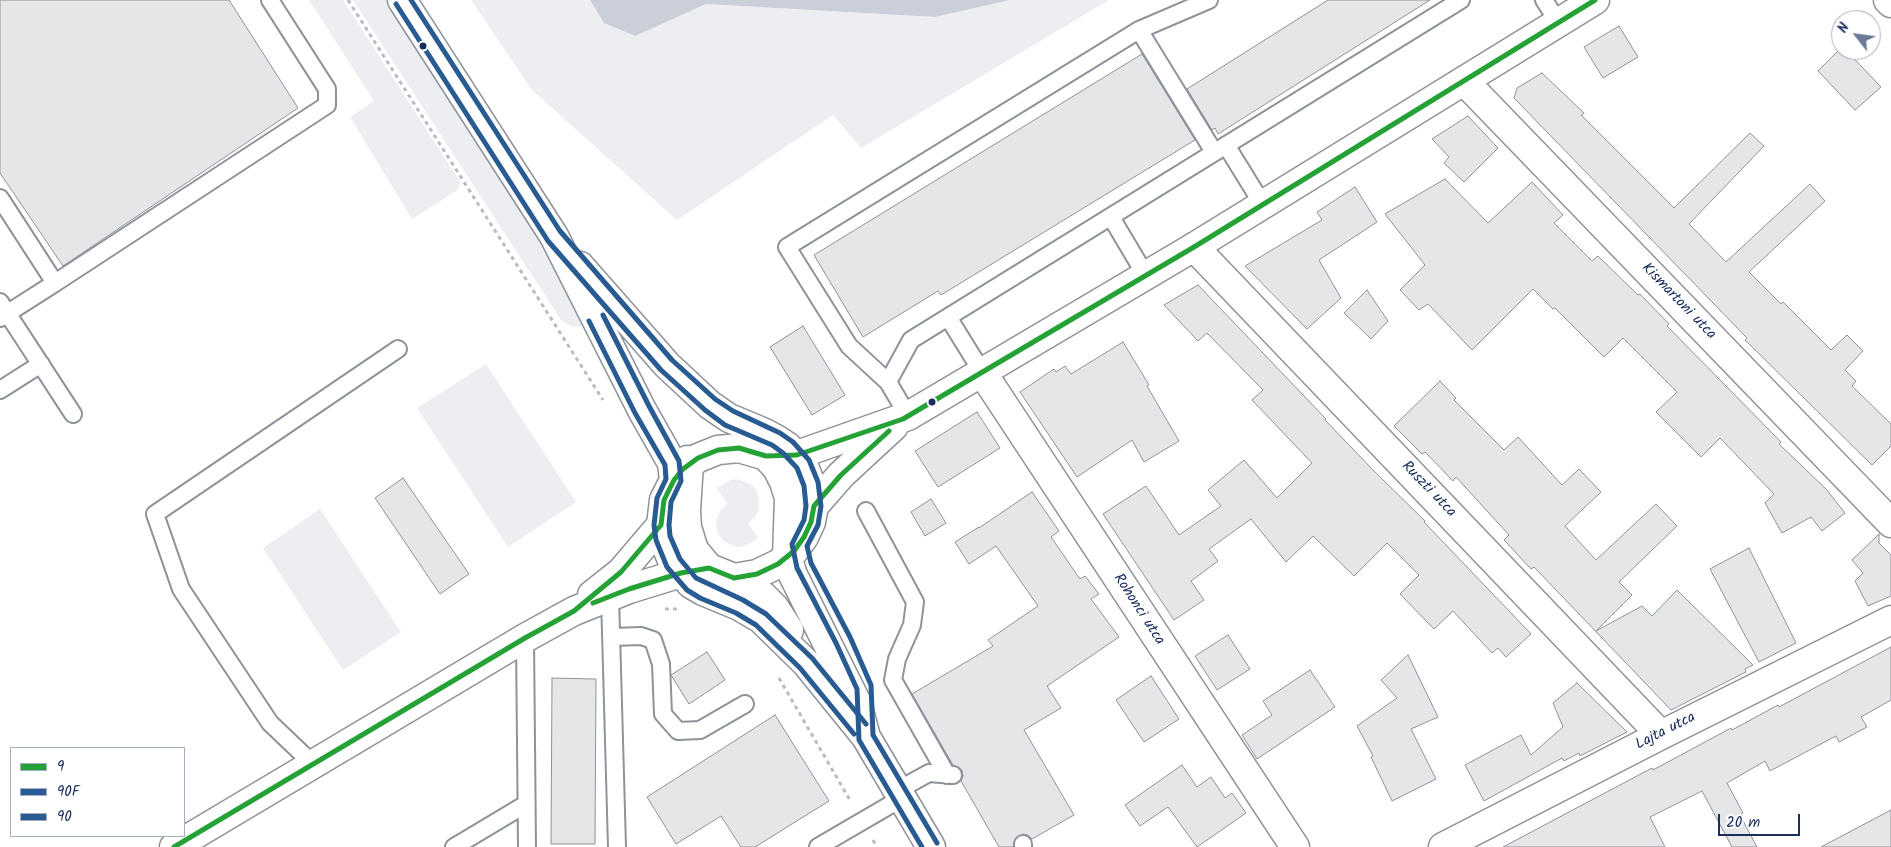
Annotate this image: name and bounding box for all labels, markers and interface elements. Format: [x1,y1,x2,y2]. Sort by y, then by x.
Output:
north arrow [1831,10,1881,60]
text: N [1832,19,1856,37]
unlabelled marker [418,41,428,51]
street label: Kismartoni utca [1637,260,1719,344]
unlabelled marker [927,397,937,407]
street label: Ruszti utca [1397,458,1459,522]
street label: Rohonci utca [1108,571,1168,649]
street label: Lajta utca [1633,709,1699,755]
legend [10,747,185,837]
text: 9 [57,755,64,779]
text: 90F [57,780,80,804]
scale bar [1721,804,1804,836]
text: 90 [57,805,72,829]
text: 20 m [1726,811,1760,835]

